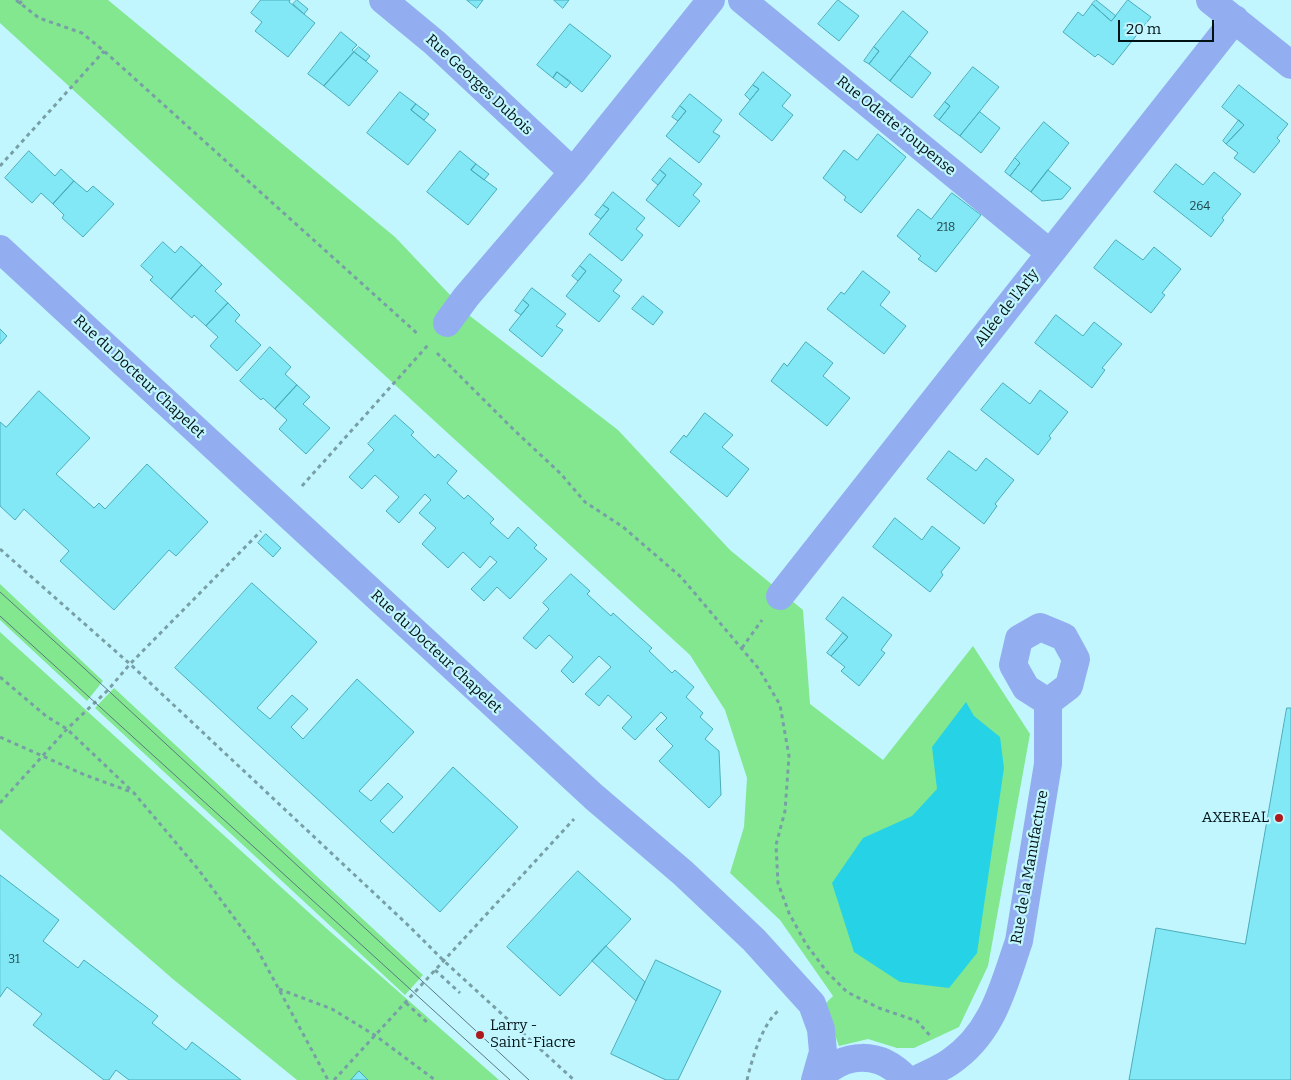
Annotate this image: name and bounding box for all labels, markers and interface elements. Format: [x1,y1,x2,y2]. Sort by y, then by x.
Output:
scale bar [1121,10,1217,42]
text: 20 m [1126,20,1161,38]
street label: Rue Georges Dubois [422,31,536,139]
street label: Rue Odette Toupense [833,72,959,180]
house number: 264 [1190,200,1210,214]
house number: 218 [937,221,955,235]
street label: Allée de l'Arly [971,266,1043,350]
street label: Rue du Docteur Chapelet [70,312,208,442]
street label: Rue du Docteur Chapelet [367,587,505,717]
street label: Rue de la Manufacture [1008,789,1052,945]
place label: AXEREAL [1202,809,1269,827]
marker: AXEREAL [1273,812,1285,824]
house number: 31 [8,953,20,967]
place label: Larry - Saint-Fiacre [490,1017,576,1052]
marker: Larry - Saint-Fiacre [474,1029,486,1041]

